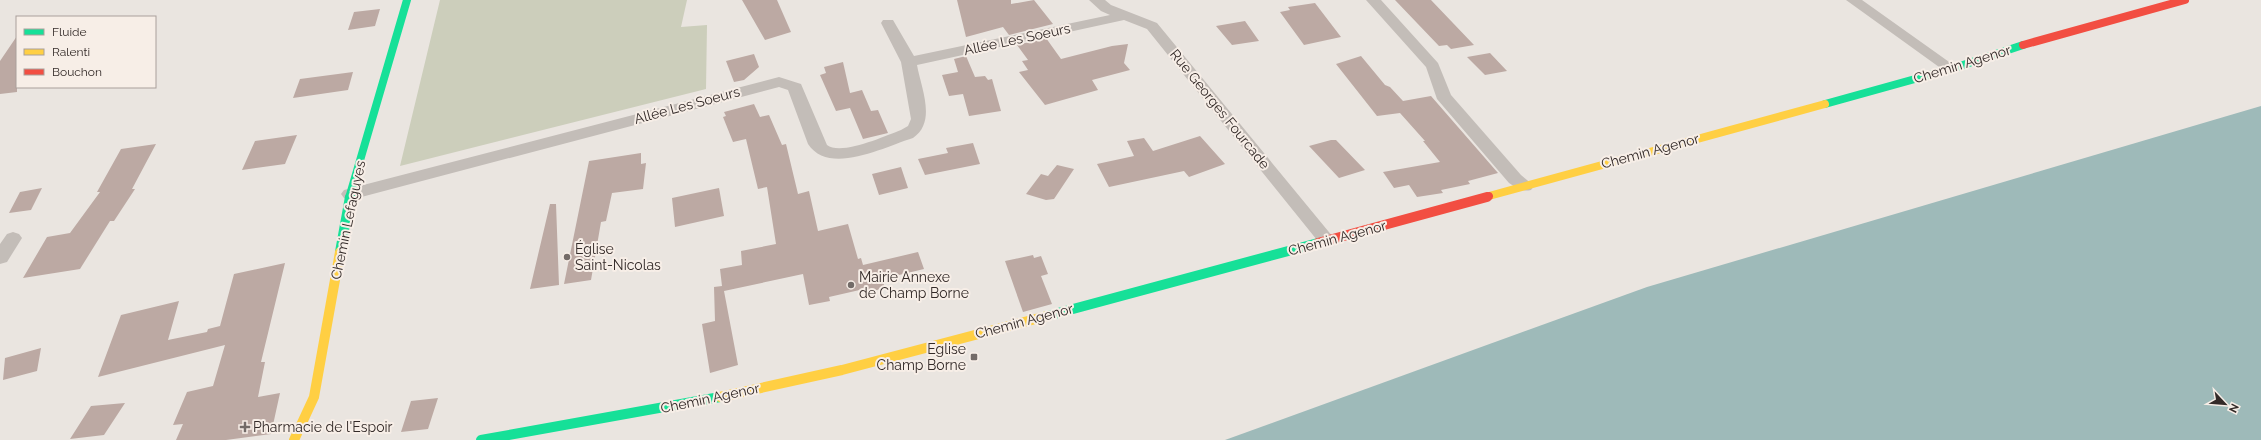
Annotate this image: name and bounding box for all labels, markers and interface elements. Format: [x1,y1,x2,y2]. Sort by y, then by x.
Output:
legend [16,16,156,88]
street label: Allée Les Soeurs [962,20,1072,58]
text: Fluide [52,25,87,39]
street label: Chemin Agenor [1911,42,2013,86]
text: Ralenti [52,45,90,59]
street label: Rue Georges Fourcade [1167,46,1273,172]
text: Bouchon [52,65,102,79]
street label: Allée Les Soeurs [632,83,742,127]
street label: Chemin Agenor [1599,130,1701,172]
street label: Chemin Lefaguyes [328,159,368,281]
street label: Chemin Agenor [1286,217,1388,259]
place label: Église Saint-Nicolas [575,240,661,273]
marker: Église Saint-Nicolas [562,252,572,262]
place label: Mairie Annexe de Champ Borne [859,269,969,301]
marker: Mairie Annexe de Champ Borne [846,280,856,290]
street label: Chemin Agenor [973,300,1075,342]
place label: Eglise Champ Borne [877,341,966,373]
marker: Eglise Champ Borne [969,352,979,362]
street label: Chemin Agenor [659,380,761,416]
north arrow [2205,384,2245,424]
text: N [2226,402,2241,415]
place label: Pharmacie de l'Espoir [253,419,393,435]
marker: Pharmacie de l'Espoir [240,422,250,432]

